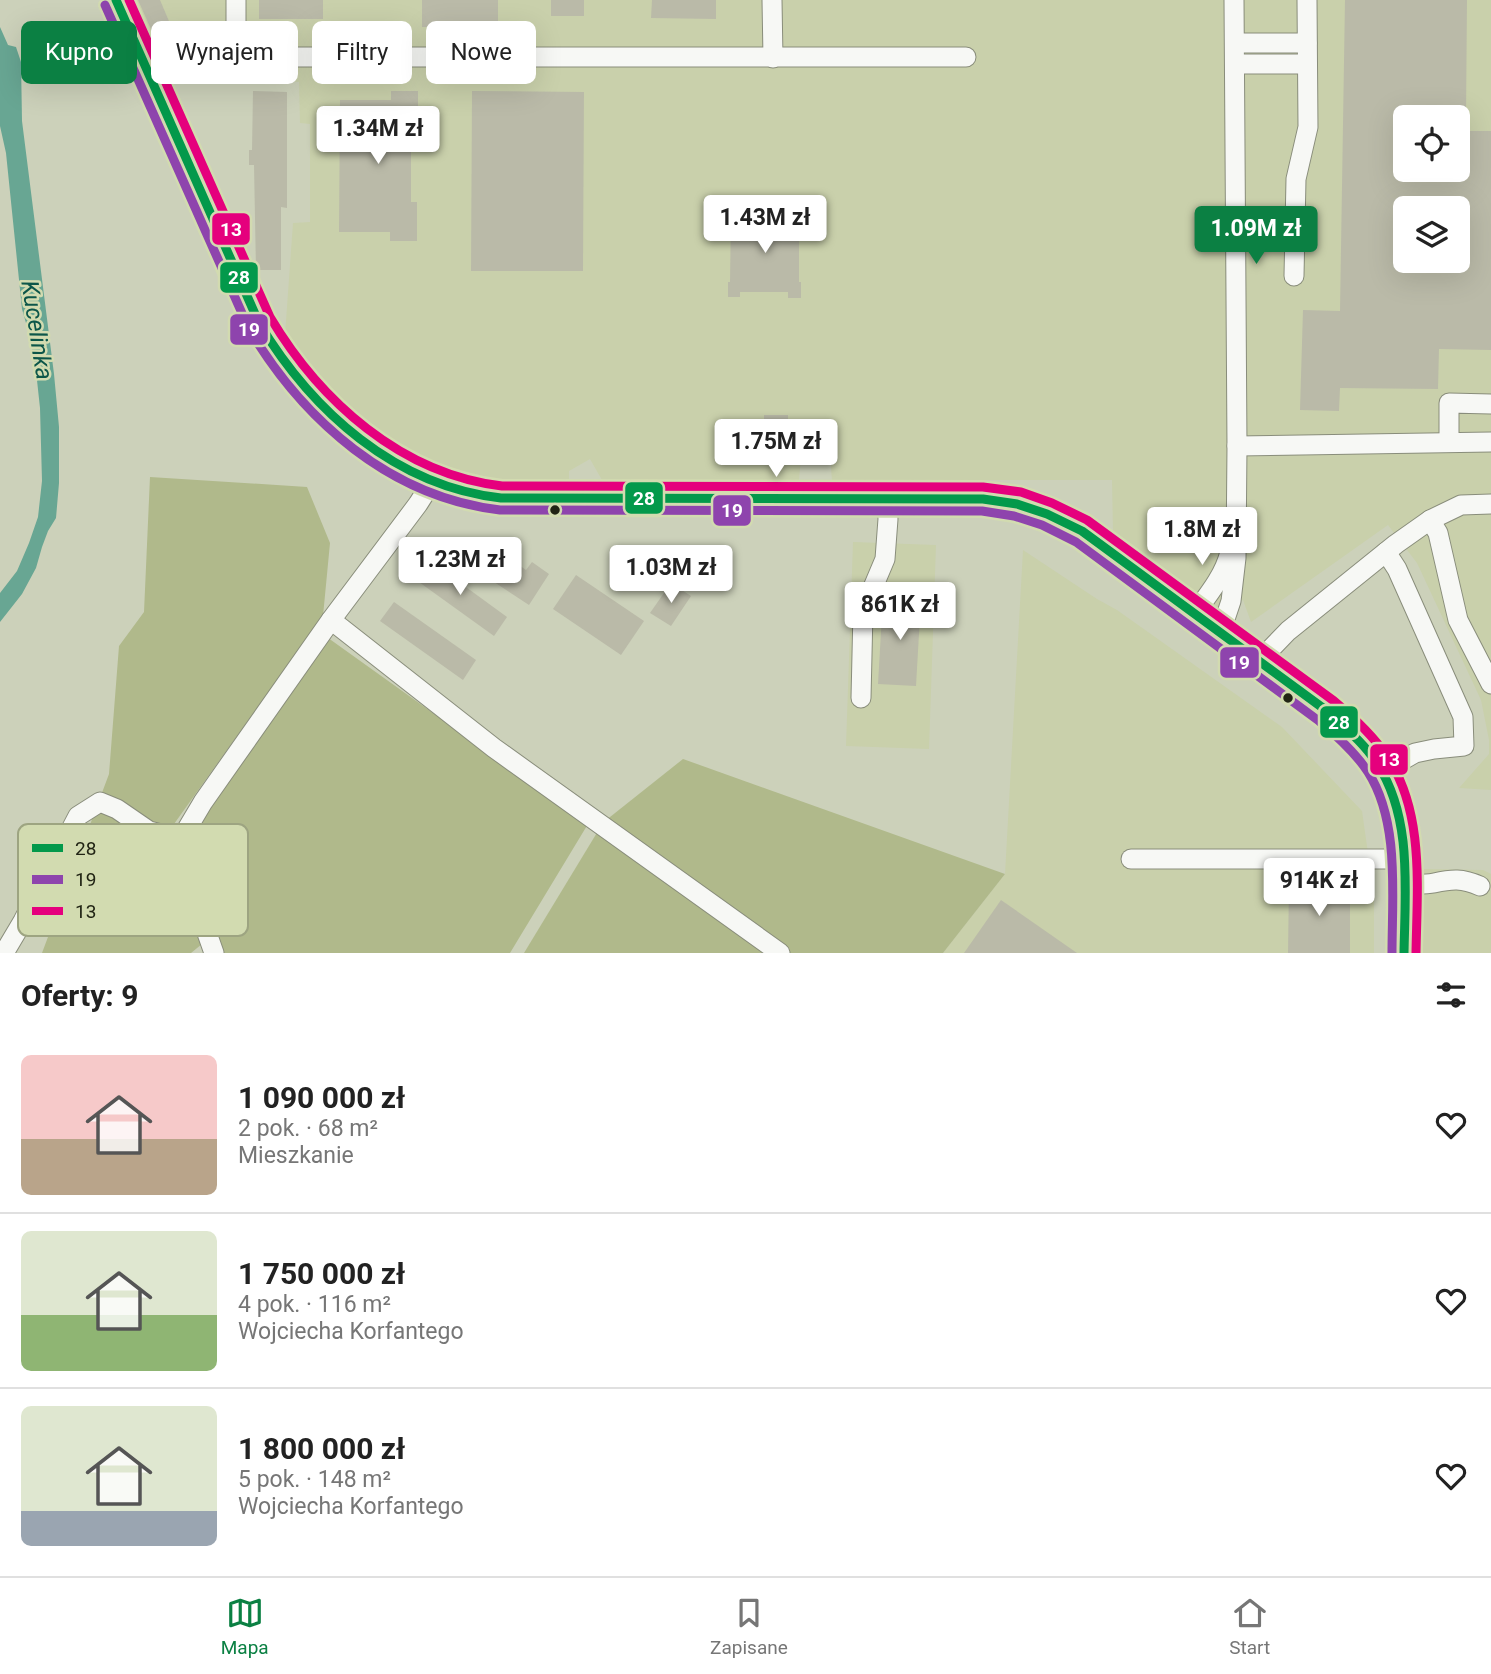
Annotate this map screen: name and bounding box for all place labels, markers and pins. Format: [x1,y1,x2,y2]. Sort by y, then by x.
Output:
pin: 1.34M zł [306,106,450,166]
pin: 1.43M zł [693,196,837,255]
pin: 1.09M zł [1184,206,1328,266]
pin: 1.75M zł [704,420,848,479]
unlabelled marker [548,503,562,517]
pin: 1.8M zł [1137,508,1267,567]
pin: 1.23M zł [388,538,532,597]
pin: 1.03M zł [599,546,743,605]
pin: 861K zł [835,582,965,642]
unlabelled marker [1281,691,1295,705]
pin: 914K zł [1254,858,1384,918]

